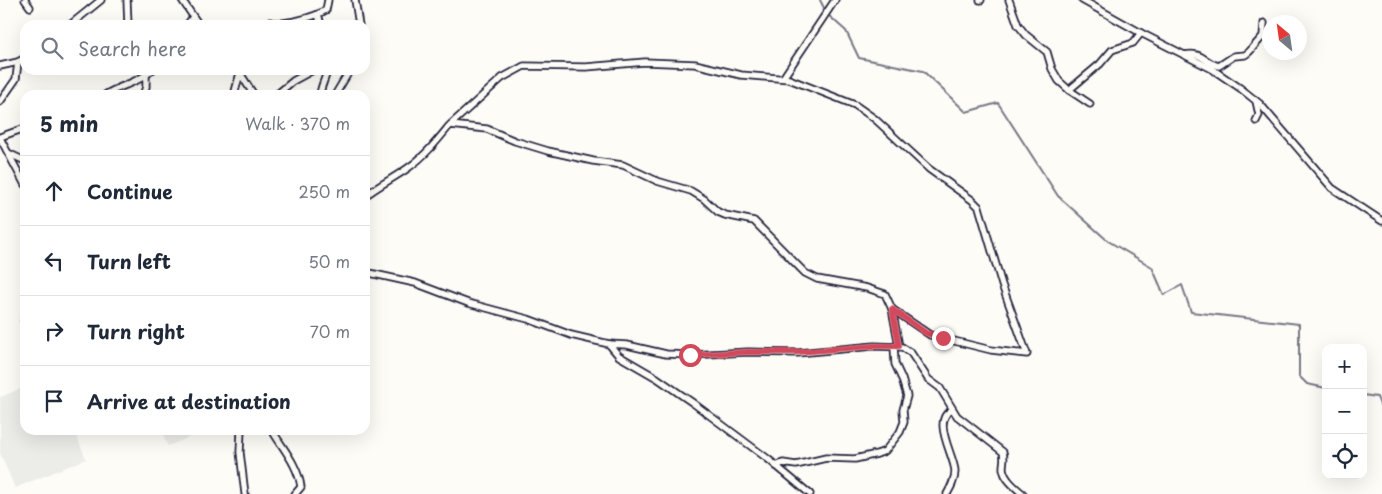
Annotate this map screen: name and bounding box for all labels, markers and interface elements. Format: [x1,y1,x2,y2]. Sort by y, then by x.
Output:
north arrow [1262,15,1307,60]
search box [20,20,370,75]
icon: search [38,34,66,62]
text: Search here [78,34,187,62]
text: 5 min [40,107,98,139]
text: Walk · 370 m [245,111,350,135]
icon: ahead [40,177,68,205]
text: Continue [87,177,173,205]
text: 250 m [299,179,350,203]
icon: left [40,247,68,275]
text: Turn left [87,247,171,275]
text: 50 m [309,249,350,273]
icon: right [40,317,68,345]
text: Turn right [87,317,185,345]
text: 70 m [310,319,350,343]
route end [932,327,955,350]
route start [679,344,702,367]
map controls [1322,344,1367,479]
button: + [1322,344,1367,389]
icon: arrive [40,387,68,415]
text: Arrive at destination [87,387,291,415]
button: − [1322,389,1367,434]
button: locate [1322,434,1367,479]

